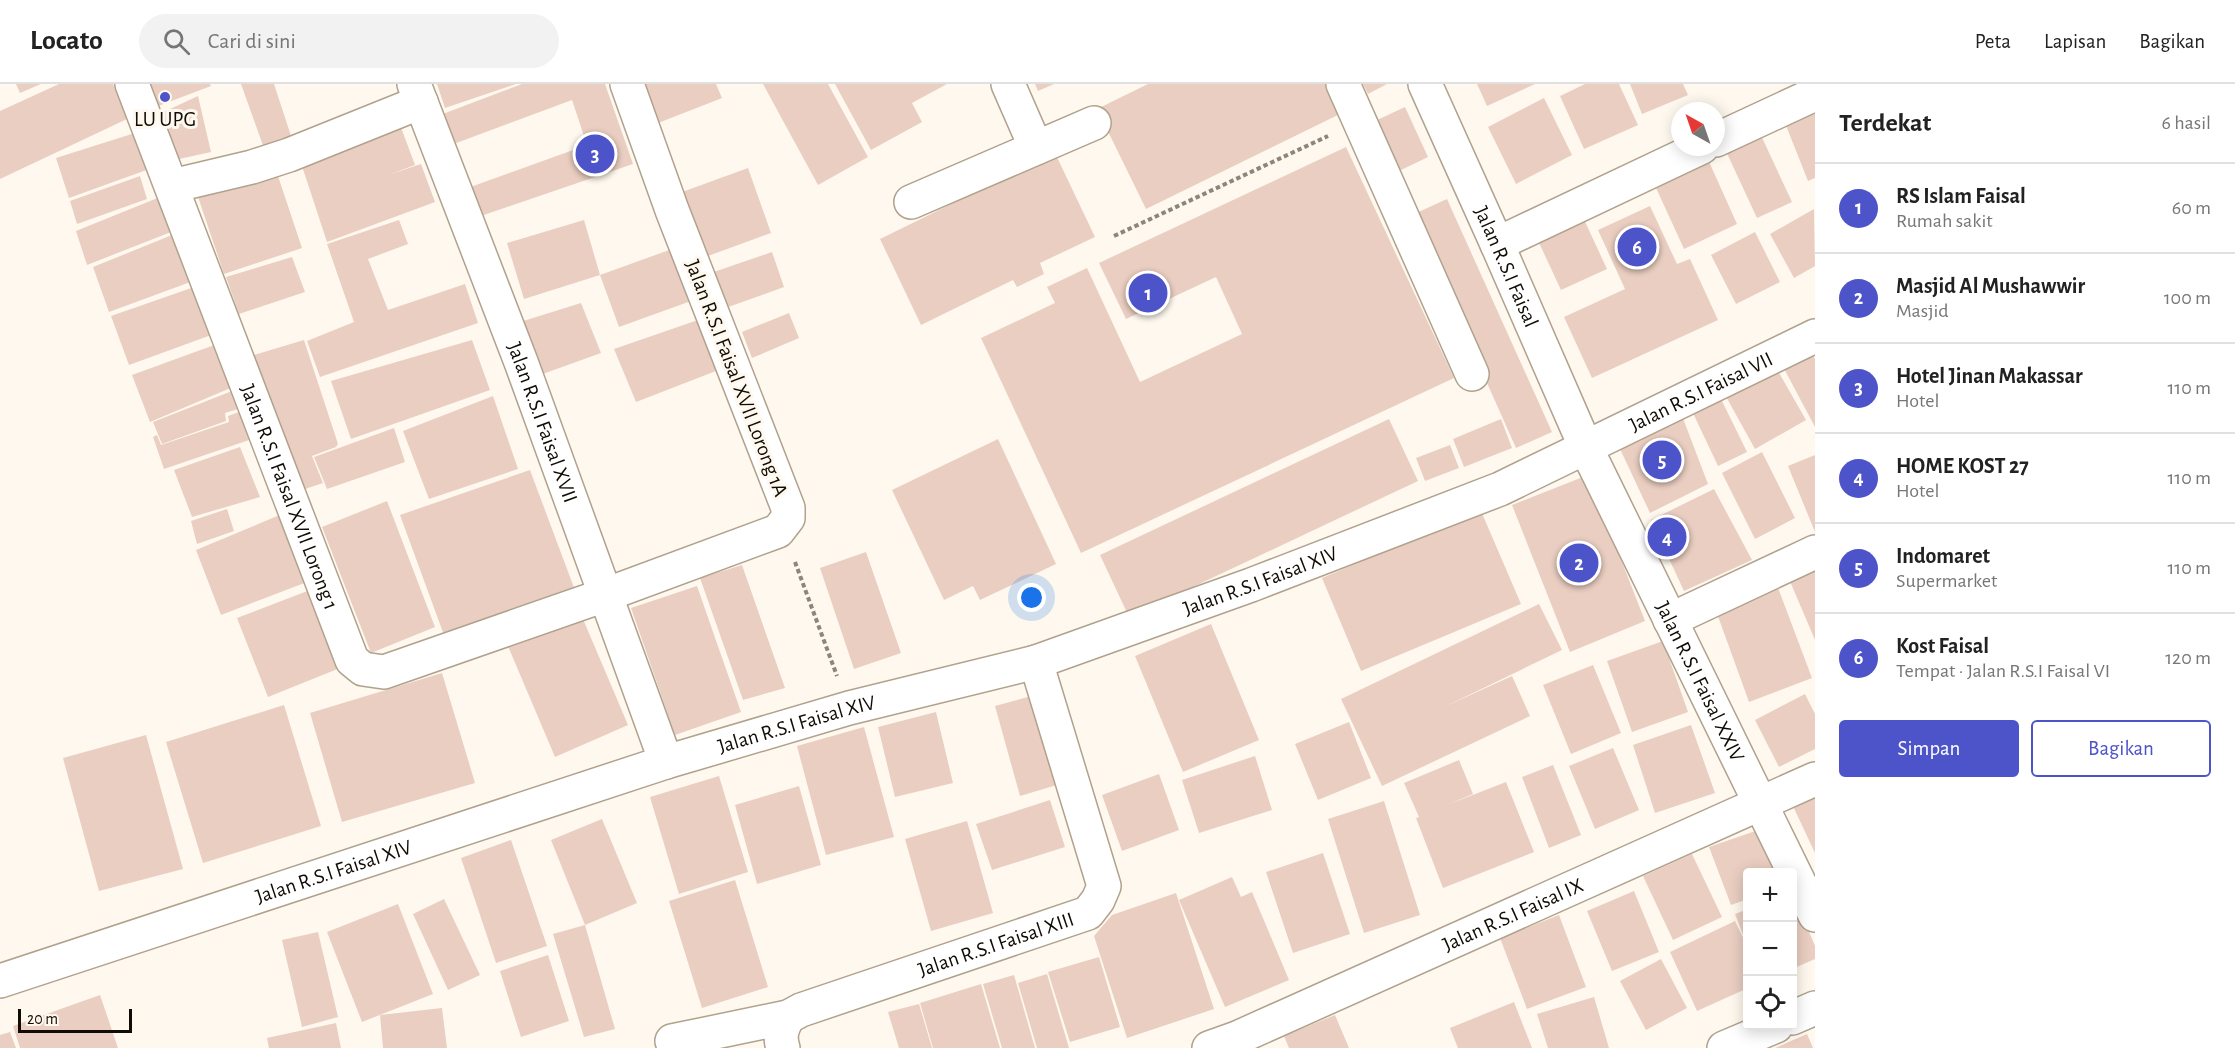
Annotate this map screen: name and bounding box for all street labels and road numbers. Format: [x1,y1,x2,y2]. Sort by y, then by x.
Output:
street label: Jalan R.S.I Faisal [1470,203,1542,330]
street label: Jalan R.S.I Faisal XVII Lorong 1A [682,257,791,499]
street label: Jalan R.S.I Faisal XVII [503,339,581,505]
street label: Jalan R.S.I Faisal VII [1626,348,1776,435]
street label: Jalan R.S.I Faisal XVII Lorong 1 [237,381,342,613]
street label: Jalan R.S.I Faisal XIV [1181,543,1341,619]
street label: Jalan R.S.I Faisal XXIV [1652,598,1748,765]
street label: Jalan R.S.I Faisal XIV [715,692,878,757]
street label: Jalan R.S.I Faisal XIV [253,836,414,907]
street label: Jalan R.S.I Faisal IX [1440,874,1586,955]
street label: Jalan R.S.I Faisal XIII [916,909,1077,981]

